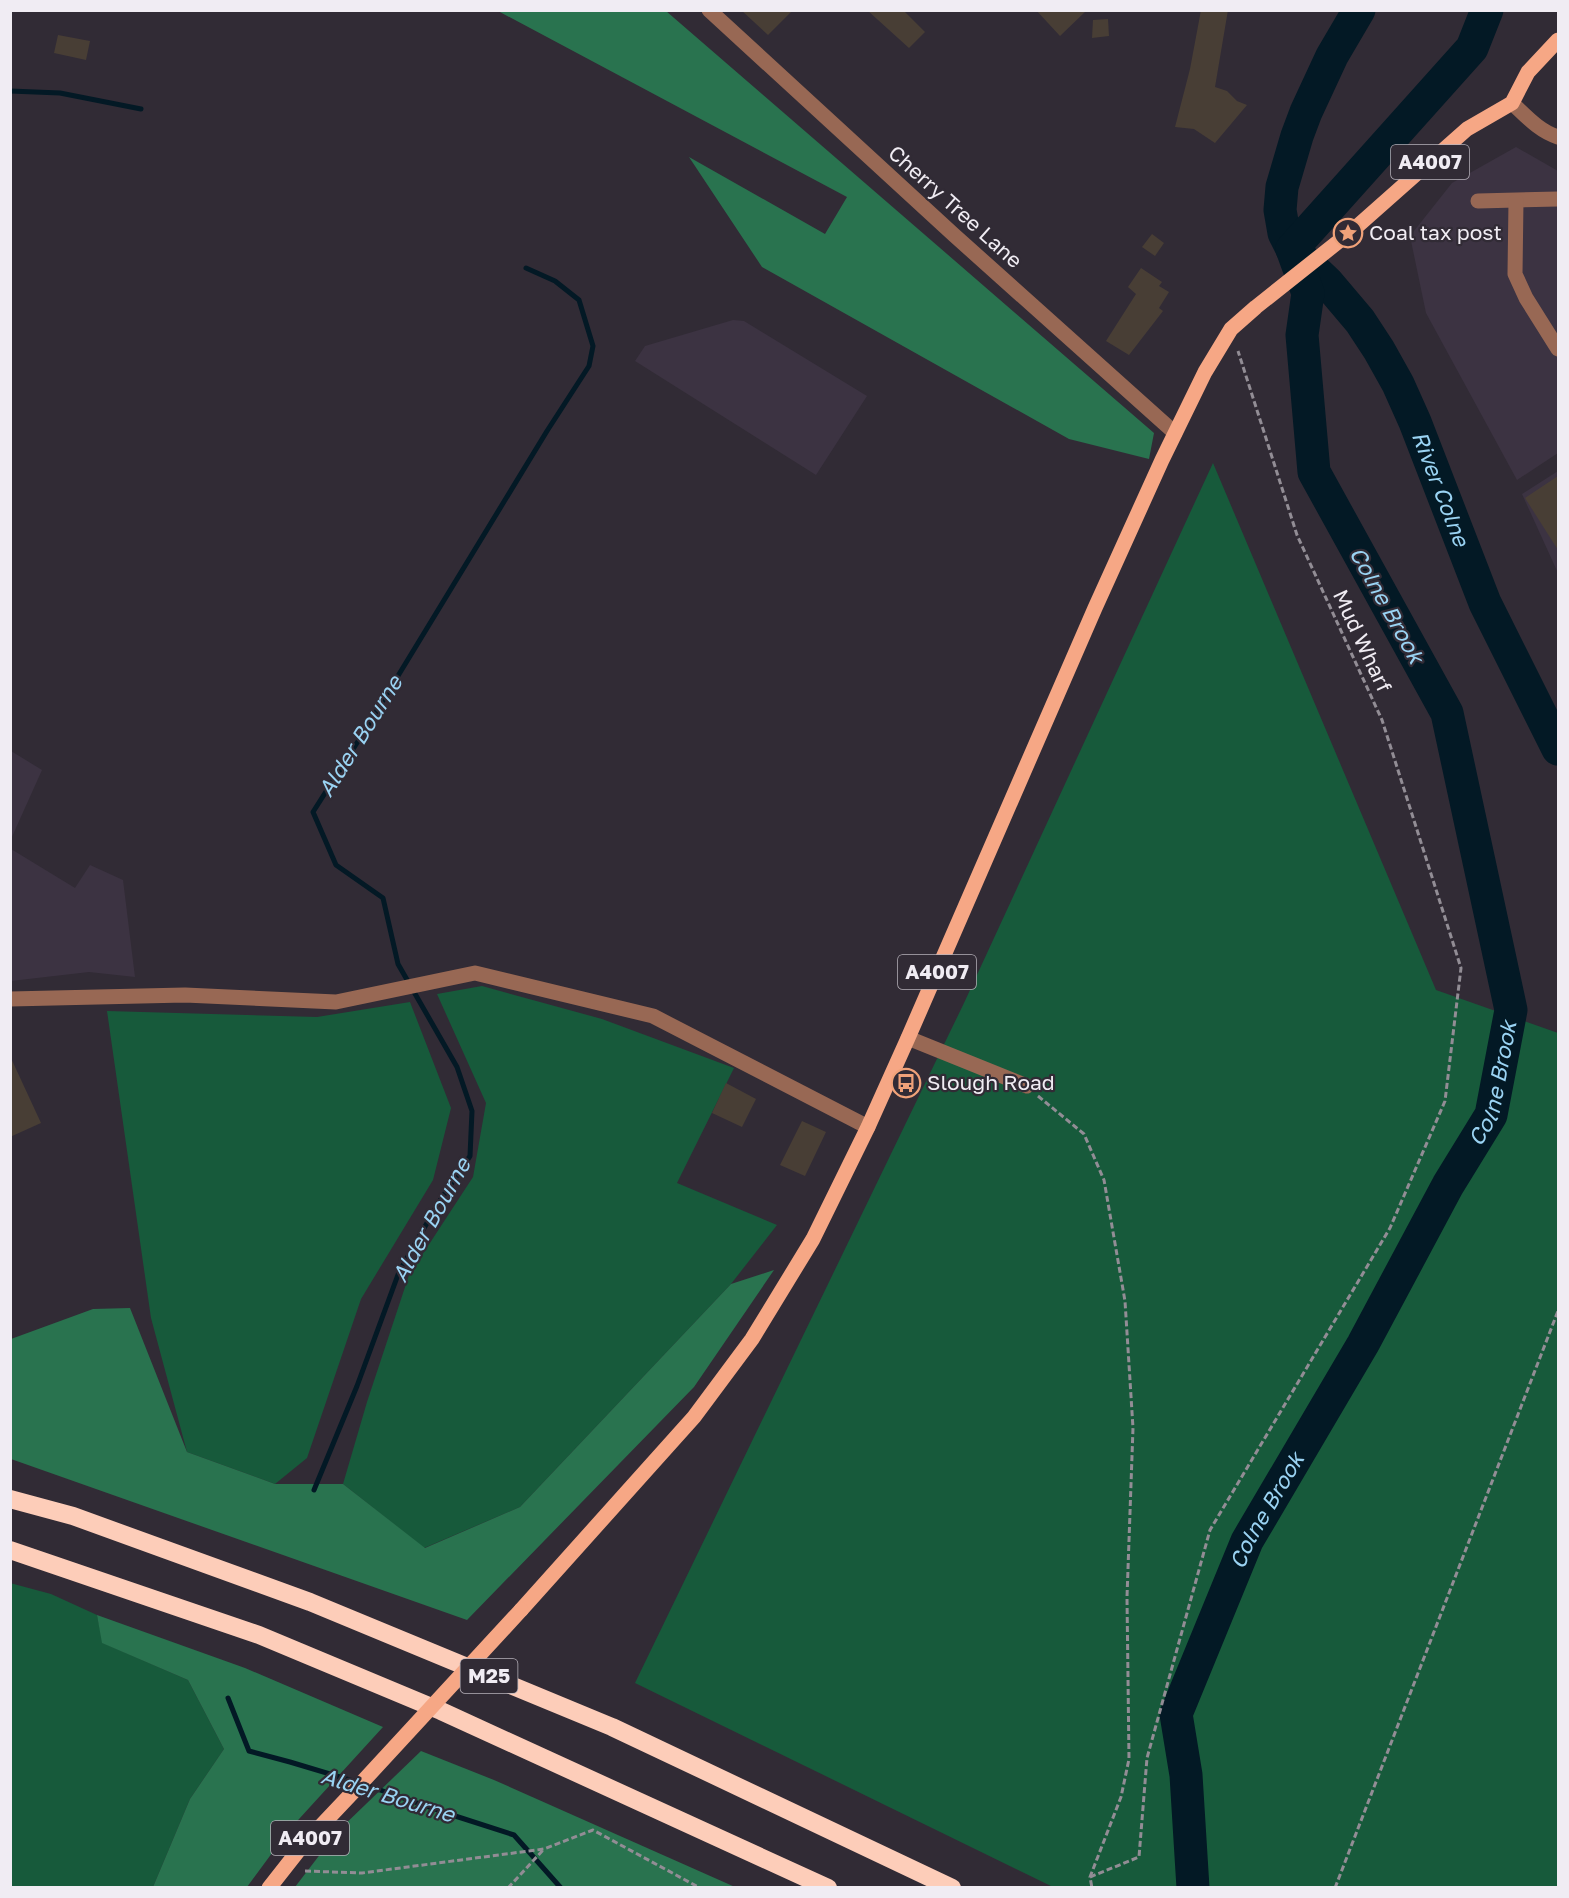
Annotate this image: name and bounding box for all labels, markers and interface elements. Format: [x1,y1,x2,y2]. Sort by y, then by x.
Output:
street label: Cherry Tree Lane [883,139,1028,273]
road number: A4007 [1391,145,1469,179]
place icon: Coal tax post [1332,217,1364,249]
place label: Coal tax post [1369,219,1502,245]
water label: River Colne [1407,427,1476,552]
water label: Colne Brook [1344,542,1432,670]
street label: Mud Wharf [1328,585,1398,696]
water label: Alder Bourne [312,668,409,801]
road number: A4007 [898,955,976,989]
water label: Colne Brook [1461,1016,1522,1150]
bus stop icon: Slough Road [890,1067,922,1099]
place label: Slough Road [927,1069,1055,1095]
water label: Alder Bourne [385,1151,477,1286]
water label: Colne Brook [1223,1445,1310,1572]
road number: M25 [460,1659,518,1693]
water label: Alder Bourne [318,1761,460,1828]
road number: A4007 [271,1821,349,1855]

